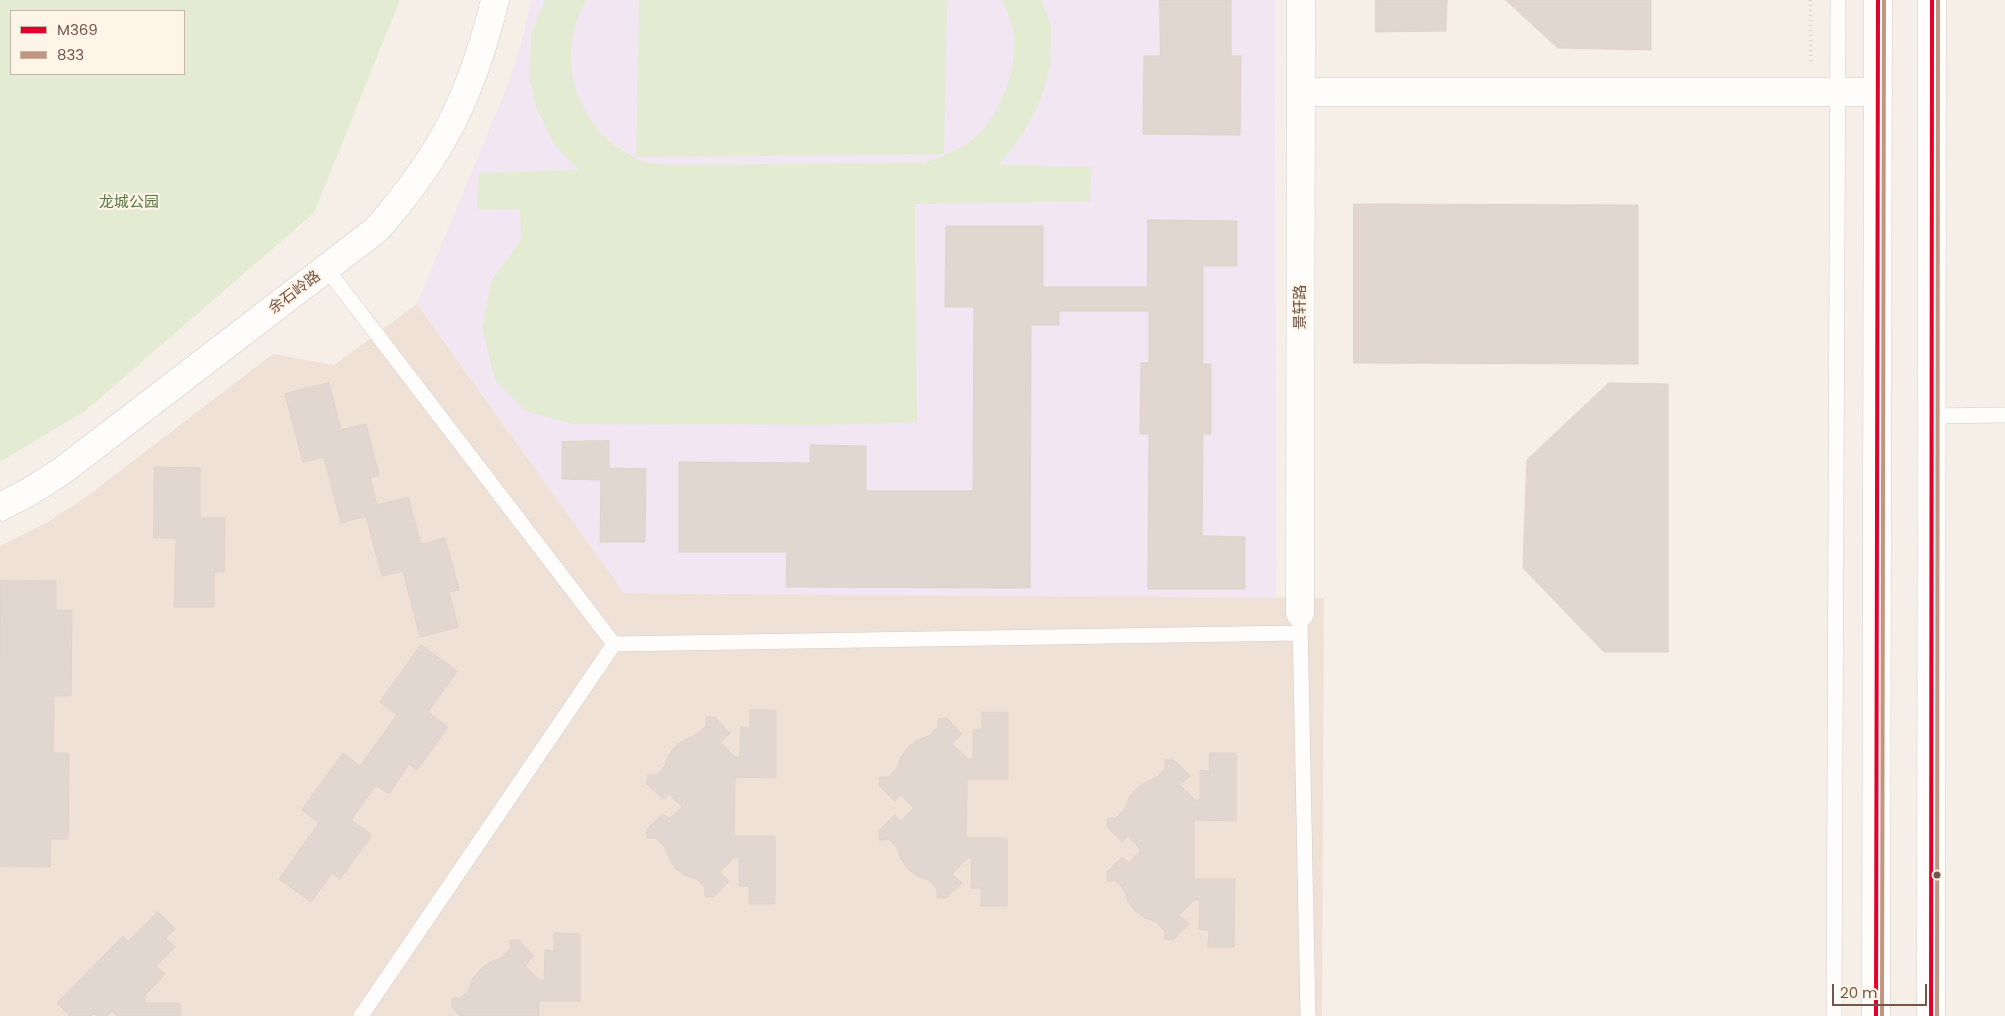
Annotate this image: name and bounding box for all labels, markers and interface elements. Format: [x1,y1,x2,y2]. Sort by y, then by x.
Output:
legend [10,10,185,75]
text: M369 [57,19,98,40]
text: 833 [57,44,84,65]
park label: 龙城公园 [99,194,159,212]
street label: 余石岭路 [266,268,324,318]
street label: 景轩路 [1292,285,1310,329]
unlabelled marker [1932,870,1942,880]
scale bar [1835,974,1930,1006]
text: 20 m [1840,982,1878,1003]

